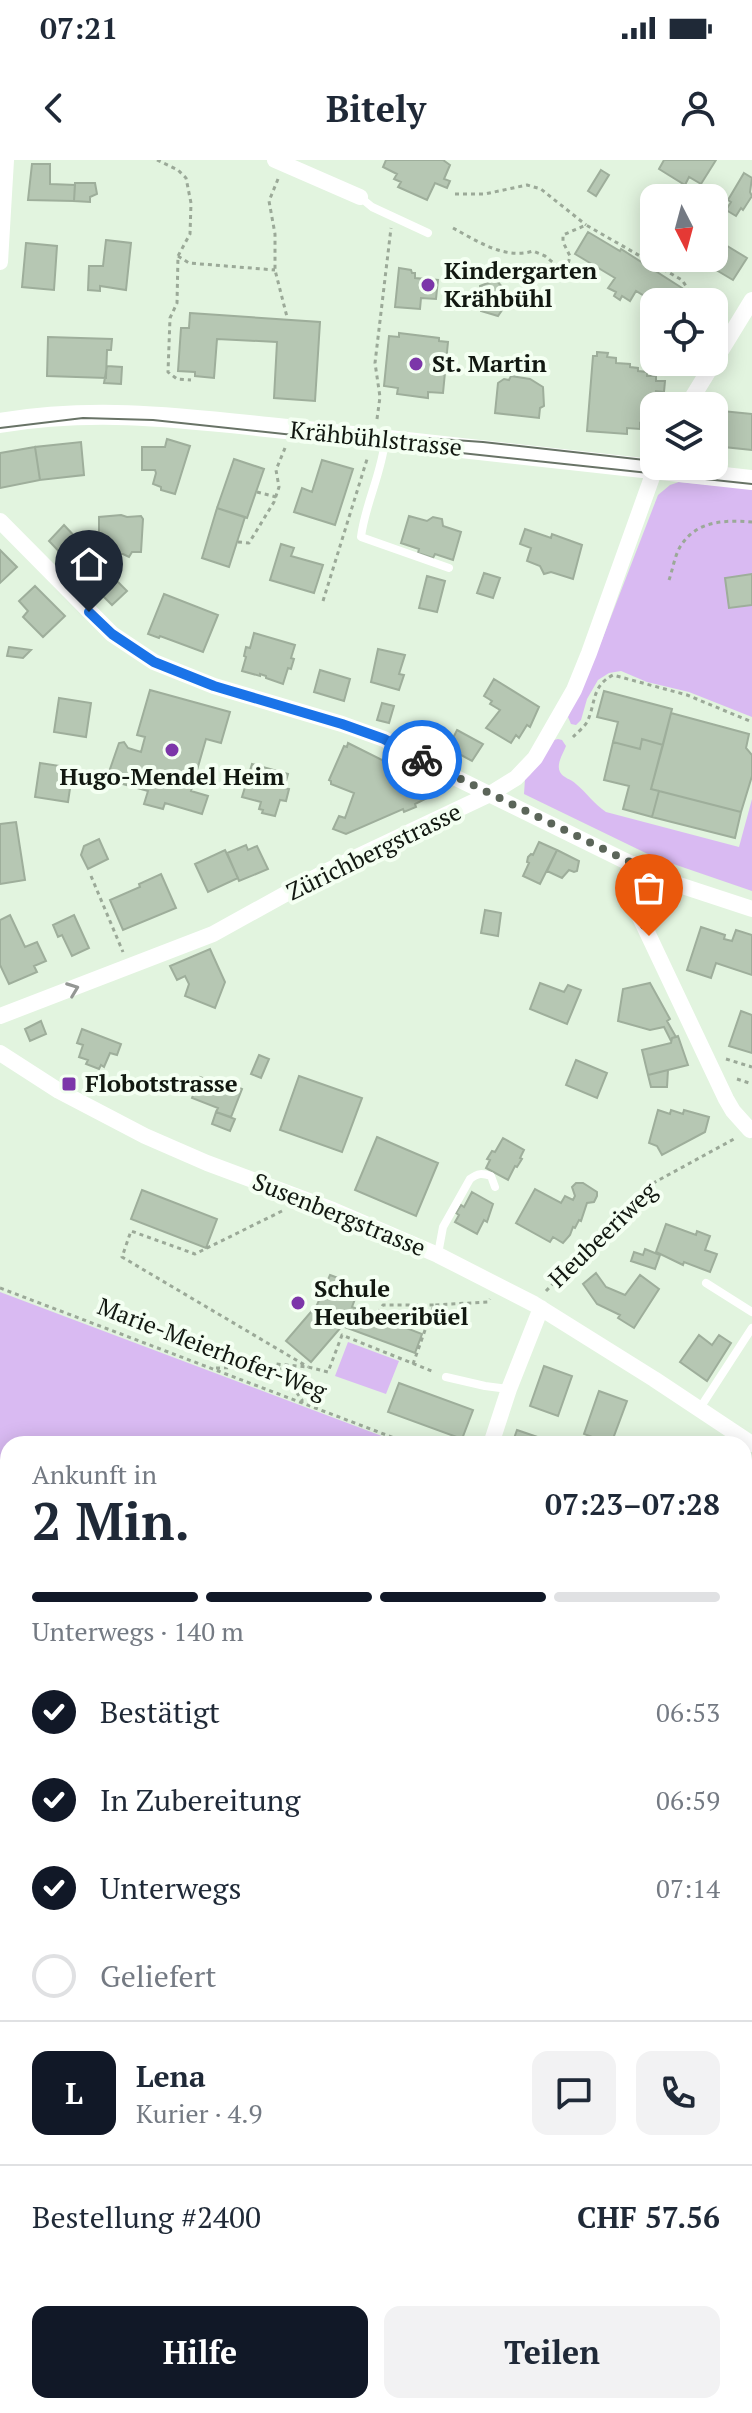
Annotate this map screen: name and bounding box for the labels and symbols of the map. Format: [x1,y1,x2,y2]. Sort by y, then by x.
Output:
north arrow [640,184,728,272]
place label: Kindergarten Krähbühl [444,254,598,314]
marker: Kindergarten Krähbühl [419,276,437,294]
place label: St. Martin [432,347,547,379]
marker: St. Martin [407,355,425,373]
street label: Krähbühlstrasse [289,413,464,463]
pin [55,530,123,612]
courier [382,720,462,800]
marker: Hugo-Mendel Heim [163,741,181,759]
place label: Hugo-Mendel Heim [60,760,284,792]
street label: Zürichbergstrasse [281,795,466,907]
pin [615,854,683,936]
one-way arrow [65,982,79,999]
place label: Flobotstrasse [85,1067,238,1099]
marker: Flobotstrasse [60,1075,78,1093]
street label: Susenbergstrasse [248,1165,431,1263]
street label: Heubeeriweg [541,1174,664,1294]
place label: Schule Heubeeribüel [314,1272,468,1332]
street label: Marie-Meierhofer-Weg [93,1290,332,1407]
marker: Schule Heubeeribüel [289,1294,307,1312]

